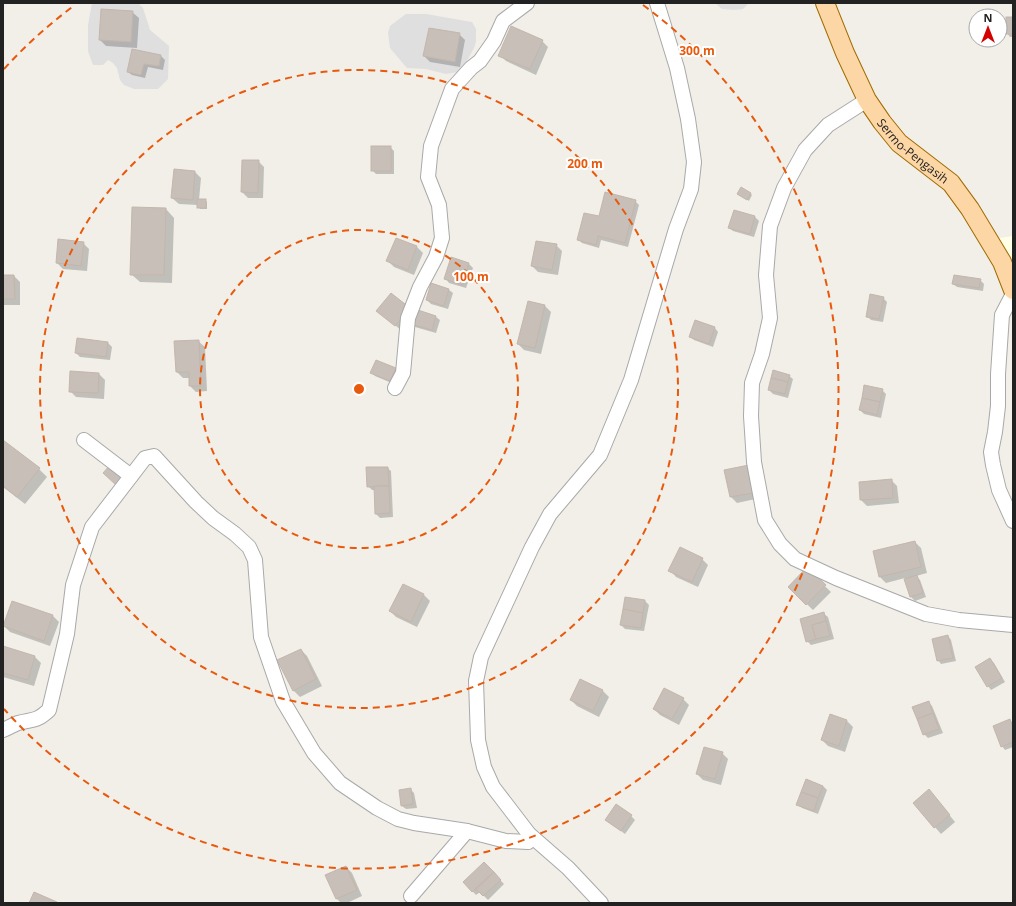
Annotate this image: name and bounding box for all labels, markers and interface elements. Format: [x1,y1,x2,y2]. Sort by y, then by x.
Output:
north arrow [968,8,1008,48]
text: N [984,10,992,25]
text: 300 m [679,42,715,59]
street label: Sermo-Pengasih [874,114,953,187]
text: 200 m [567,155,603,172]
text: 100 m [453,268,489,285]
centre of rings [352,382,366,396]

